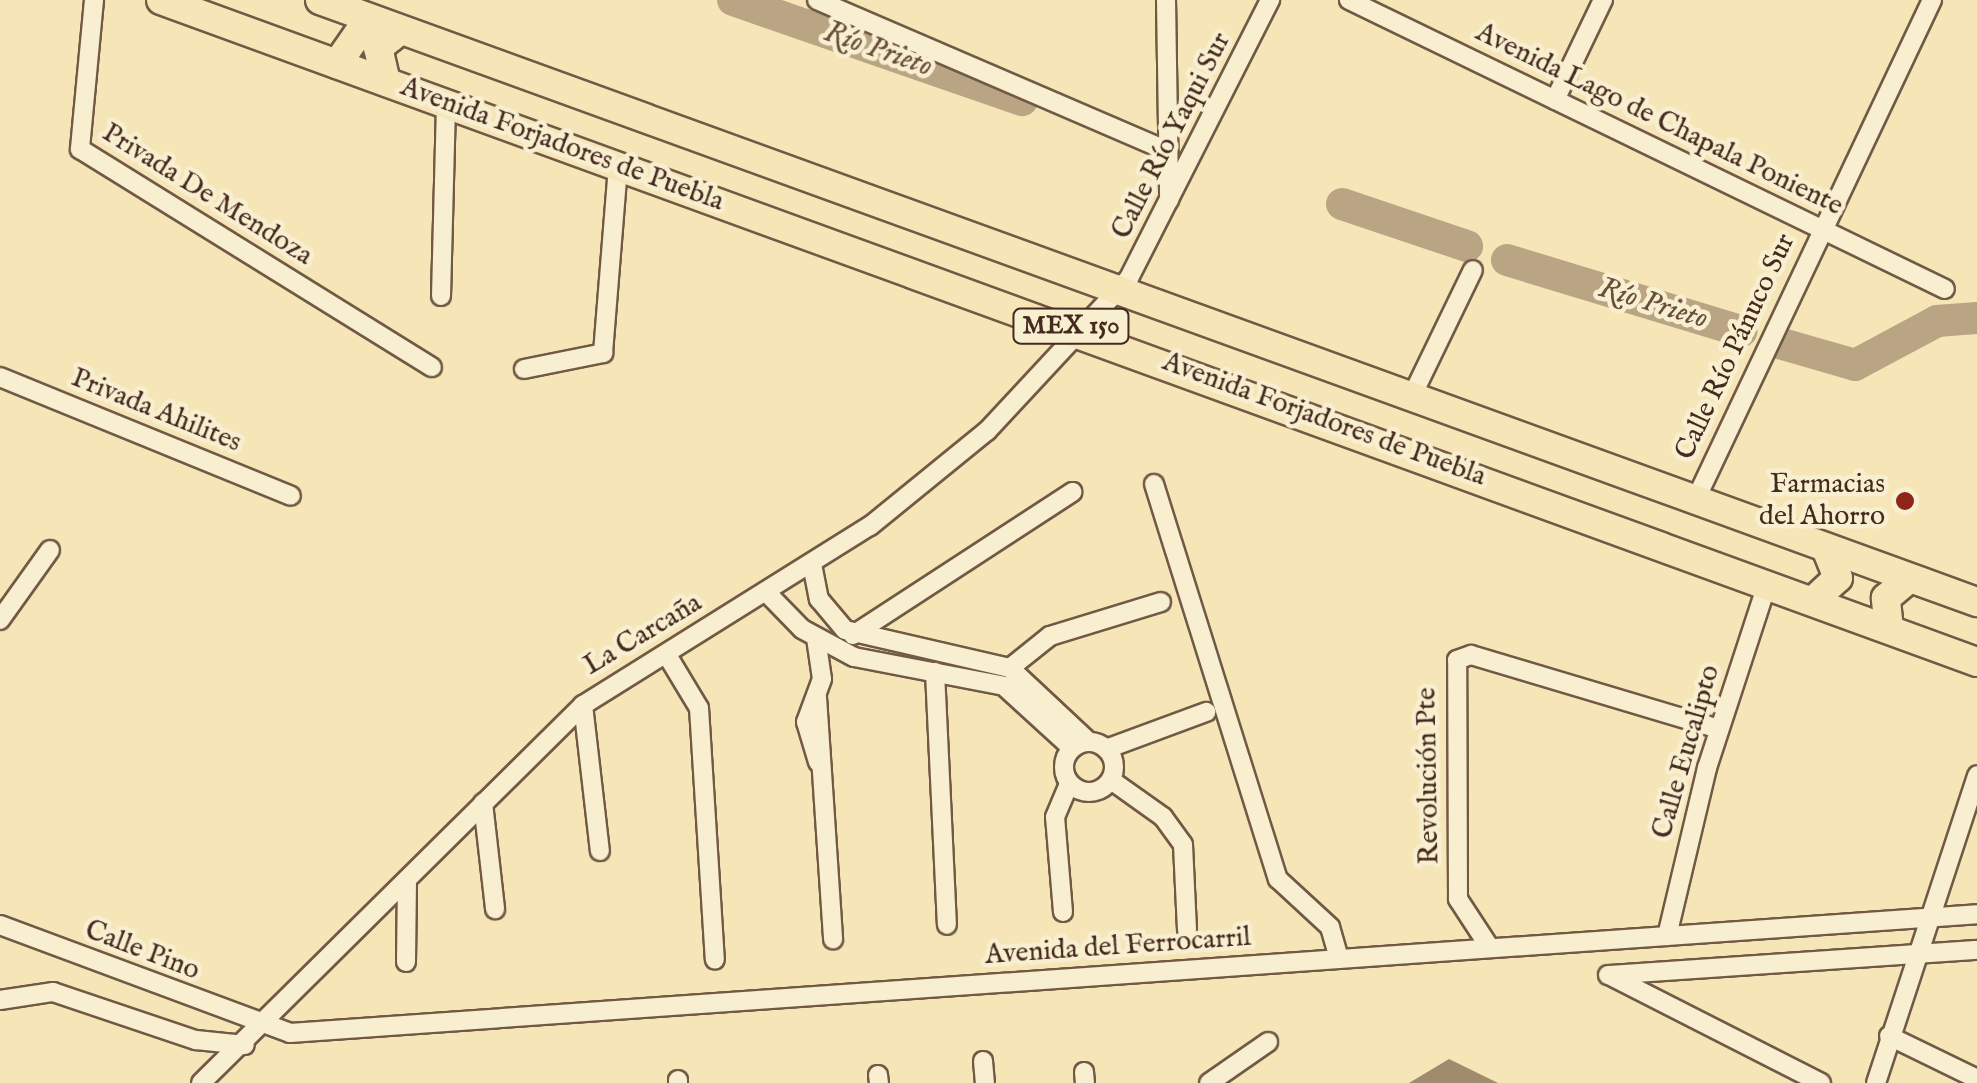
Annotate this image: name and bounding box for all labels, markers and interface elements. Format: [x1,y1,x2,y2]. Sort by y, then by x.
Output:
water label: Río Prieto [819,15,937,85]
street label: Avenida Lago de Chapala Poniente [1470,16,1848,224]
street label: Calle Río Yaqui Sur [1105,27,1239,245]
street label: Avenida Forjadores de Puebla [396,71,728,219]
street label: Privada De Mendoza [96,117,318,273]
street label: Calle Río Pánuco Sur [1669,229,1803,465]
water label: Río Prieto [1594,270,1712,338]
road number: MEX 150 [1011,306,1131,346]
street label: Avenida Forjadores de Puebla [1158,346,1490,494]
street label: Privada Ahilites [66,362,246,460]
place label: Farmacias del Ahorro [1759,468,1885,534]
marker: Farmacias del Ahorro [1894,490,1916,512]
street label: La Carcaña [578,587,708,683]
street label: Calle Eucalipto [1646,661,1728,843]
street label: Revolución Pte [1411,687,1447,865]
street label: Calle Pino [80,914,204,988]
street label: Avenida del Ferrocarril [984,921,1252,973]

